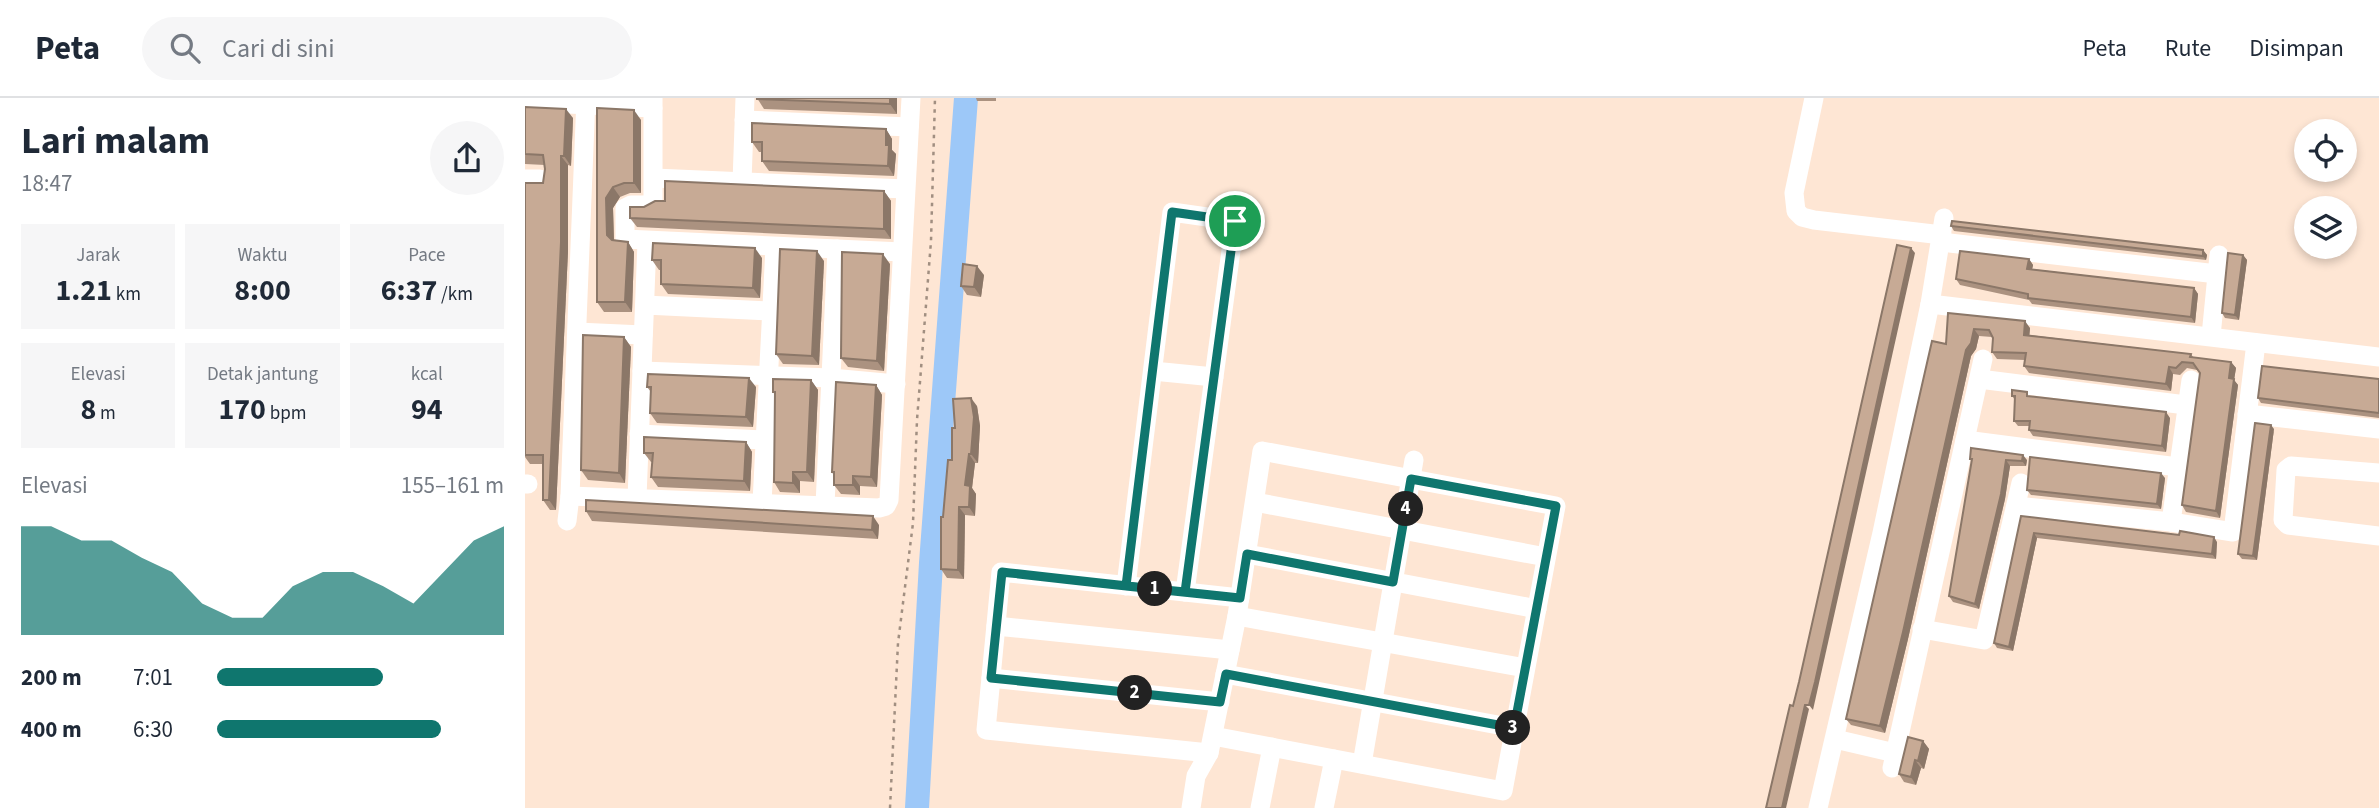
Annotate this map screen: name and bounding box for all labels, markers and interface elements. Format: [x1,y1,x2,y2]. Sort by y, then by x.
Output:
search box [142,17,632,80]
text: Peta [35,25,100,72]
icon: search [166,29,204,67]
text: Cari di sini [222,30,335,67]
text: Peta [2082,31,2127,66]
text: Rute [2165,31,2211,66]
text: Disimpan [2249,31,2344,66]
text: Lari malam [21,114,210,168]
map controls [2294,119,2357,259]
button: locate [2294,119,2357,182]
button: share [430,121,504,195]
text: 18:47 [21,167,72,200]
pin [1205,191,1265,251]
button: layers [2294,196,2357,259]
icon: arrive [1216,202,1254,240]
text: Jarak [76,242,120,269]
text: Waktu [238,242,287,269]
text: Pace [408,242,445,269]
text: 1.21 [55,269,112,312]
text: 8:00 [234,269,291,312]
text: 6:37 [381,269,437,312]
text: km [112,281,141,308]
text: /km [437,281,473,308]
text: Elevasi [71,361,126,388]
text: Detak jantung [207,361,318,388]
text: kcal [411,361,443,388]
text: 8 [80,388,96,431]
text: 170 [218,388,266,431]
text: 94 [411,388,443,431]
text: m [96,400,116,427]
text: bpm [266,400,307,427]
text: Elevasi [21,469,88,502]
text: 155–161 m [401,469,504,502]
pin: 4 [1389,492,1423,526]
text: 4 [1400,495,1411,522]
pin: 1 [1137,572,1173,606]
text: 1 [1149,575,1160,602]
text: 200 m [21,661,82,694]
text: 7:01 [133,661,173,694]
pin: 2 [1117,676,1153,710]
text: 2 [1129,679,1140,706]
pin: 3 [1495,710,1531,746]
text: 400 m [21,713,82,746]
text: 6:30 [133,713,173,746]
text: 3 [1507,714,1518,741]

